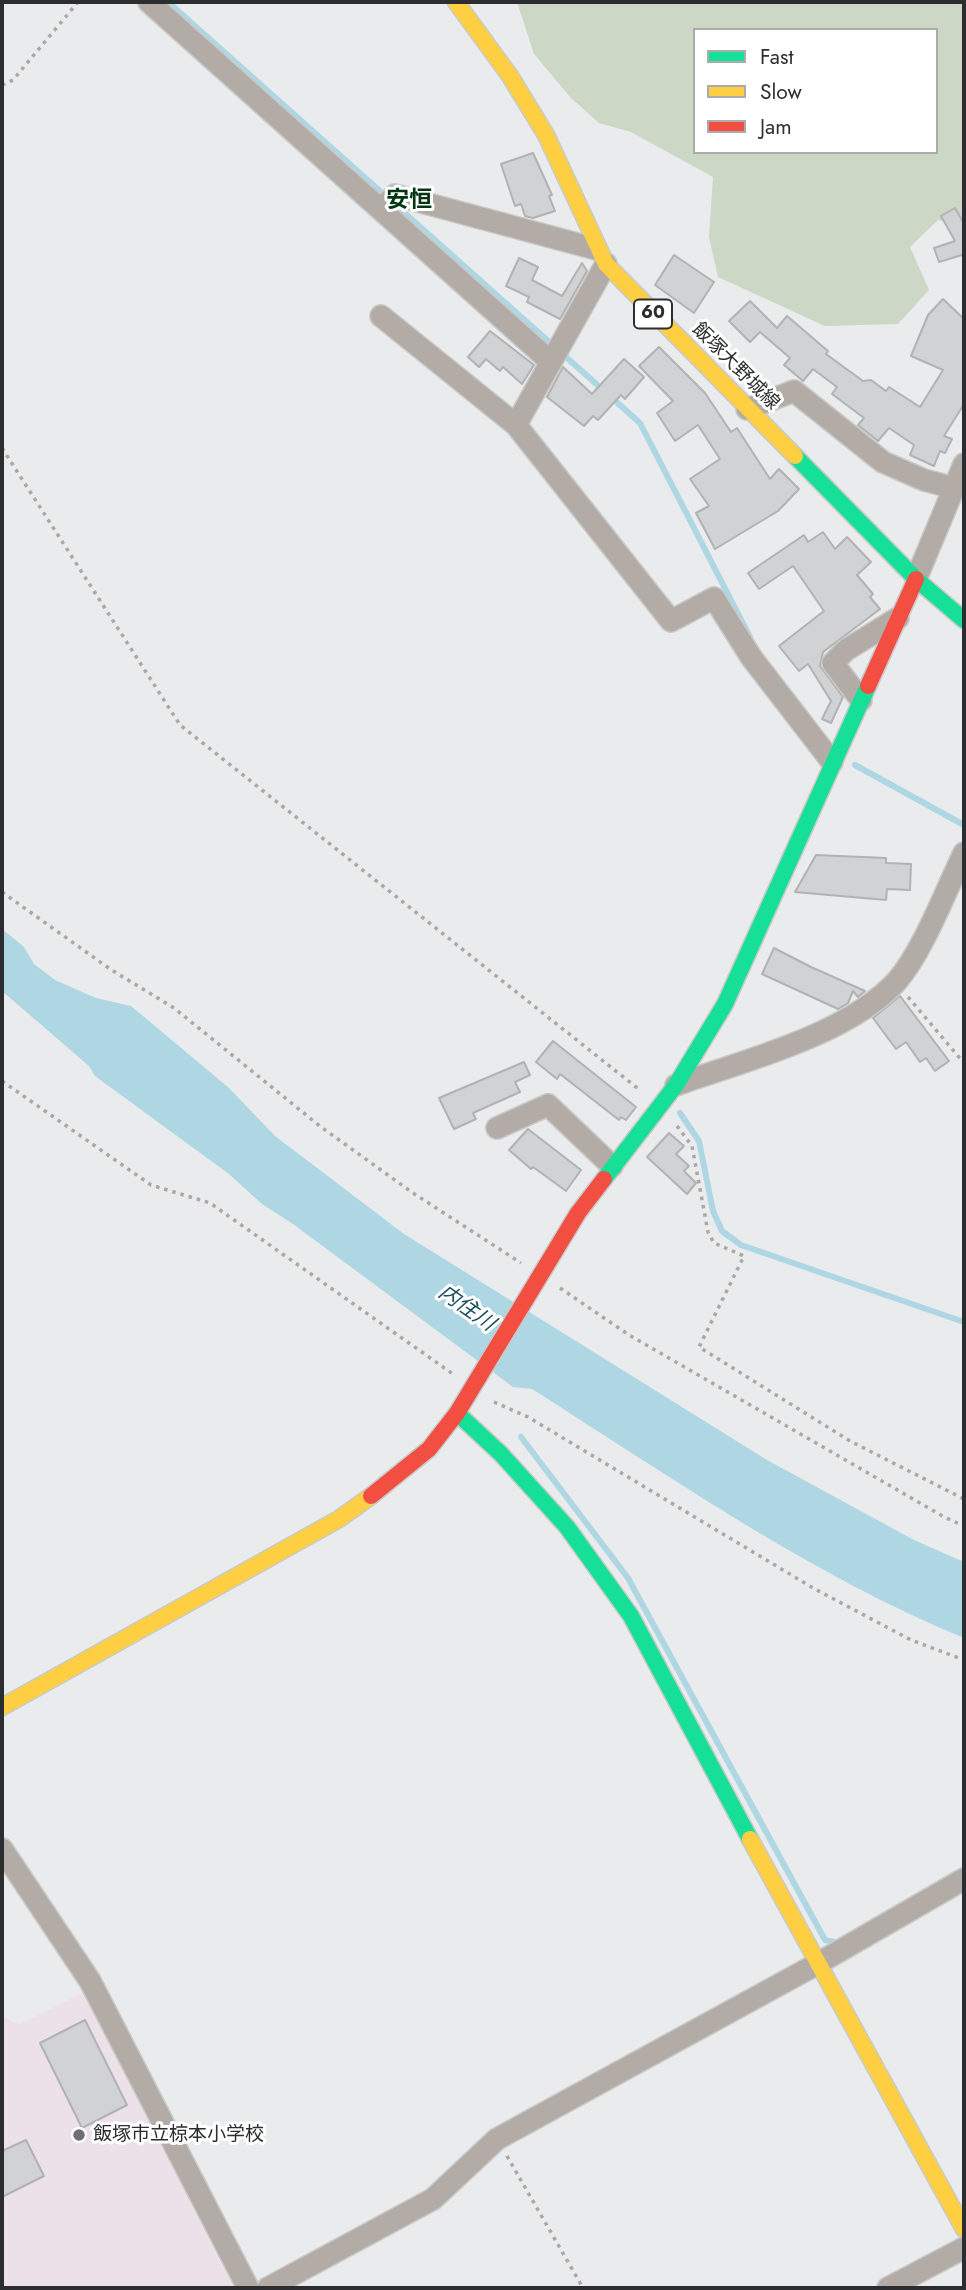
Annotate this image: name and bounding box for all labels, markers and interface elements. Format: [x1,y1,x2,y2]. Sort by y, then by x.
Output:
legend [693,28,938,154]
text: Fast [760,42,793,72]
text: Slow [760,77,802,107]
text: Jam [760,112,792,142]
district label: 安恒 [386,187,432,215]
road number: 60 [634,300,672,328]
street label: 飯塚大野城線 [687,319,783,415]
water label: 内住川 [433,1281,499,1337]
place label: 飯塚市立椋本小学校 [93,2124,264,2146]
marker: 飯塚市立椋本小学校 [71,2127,87,2143]

